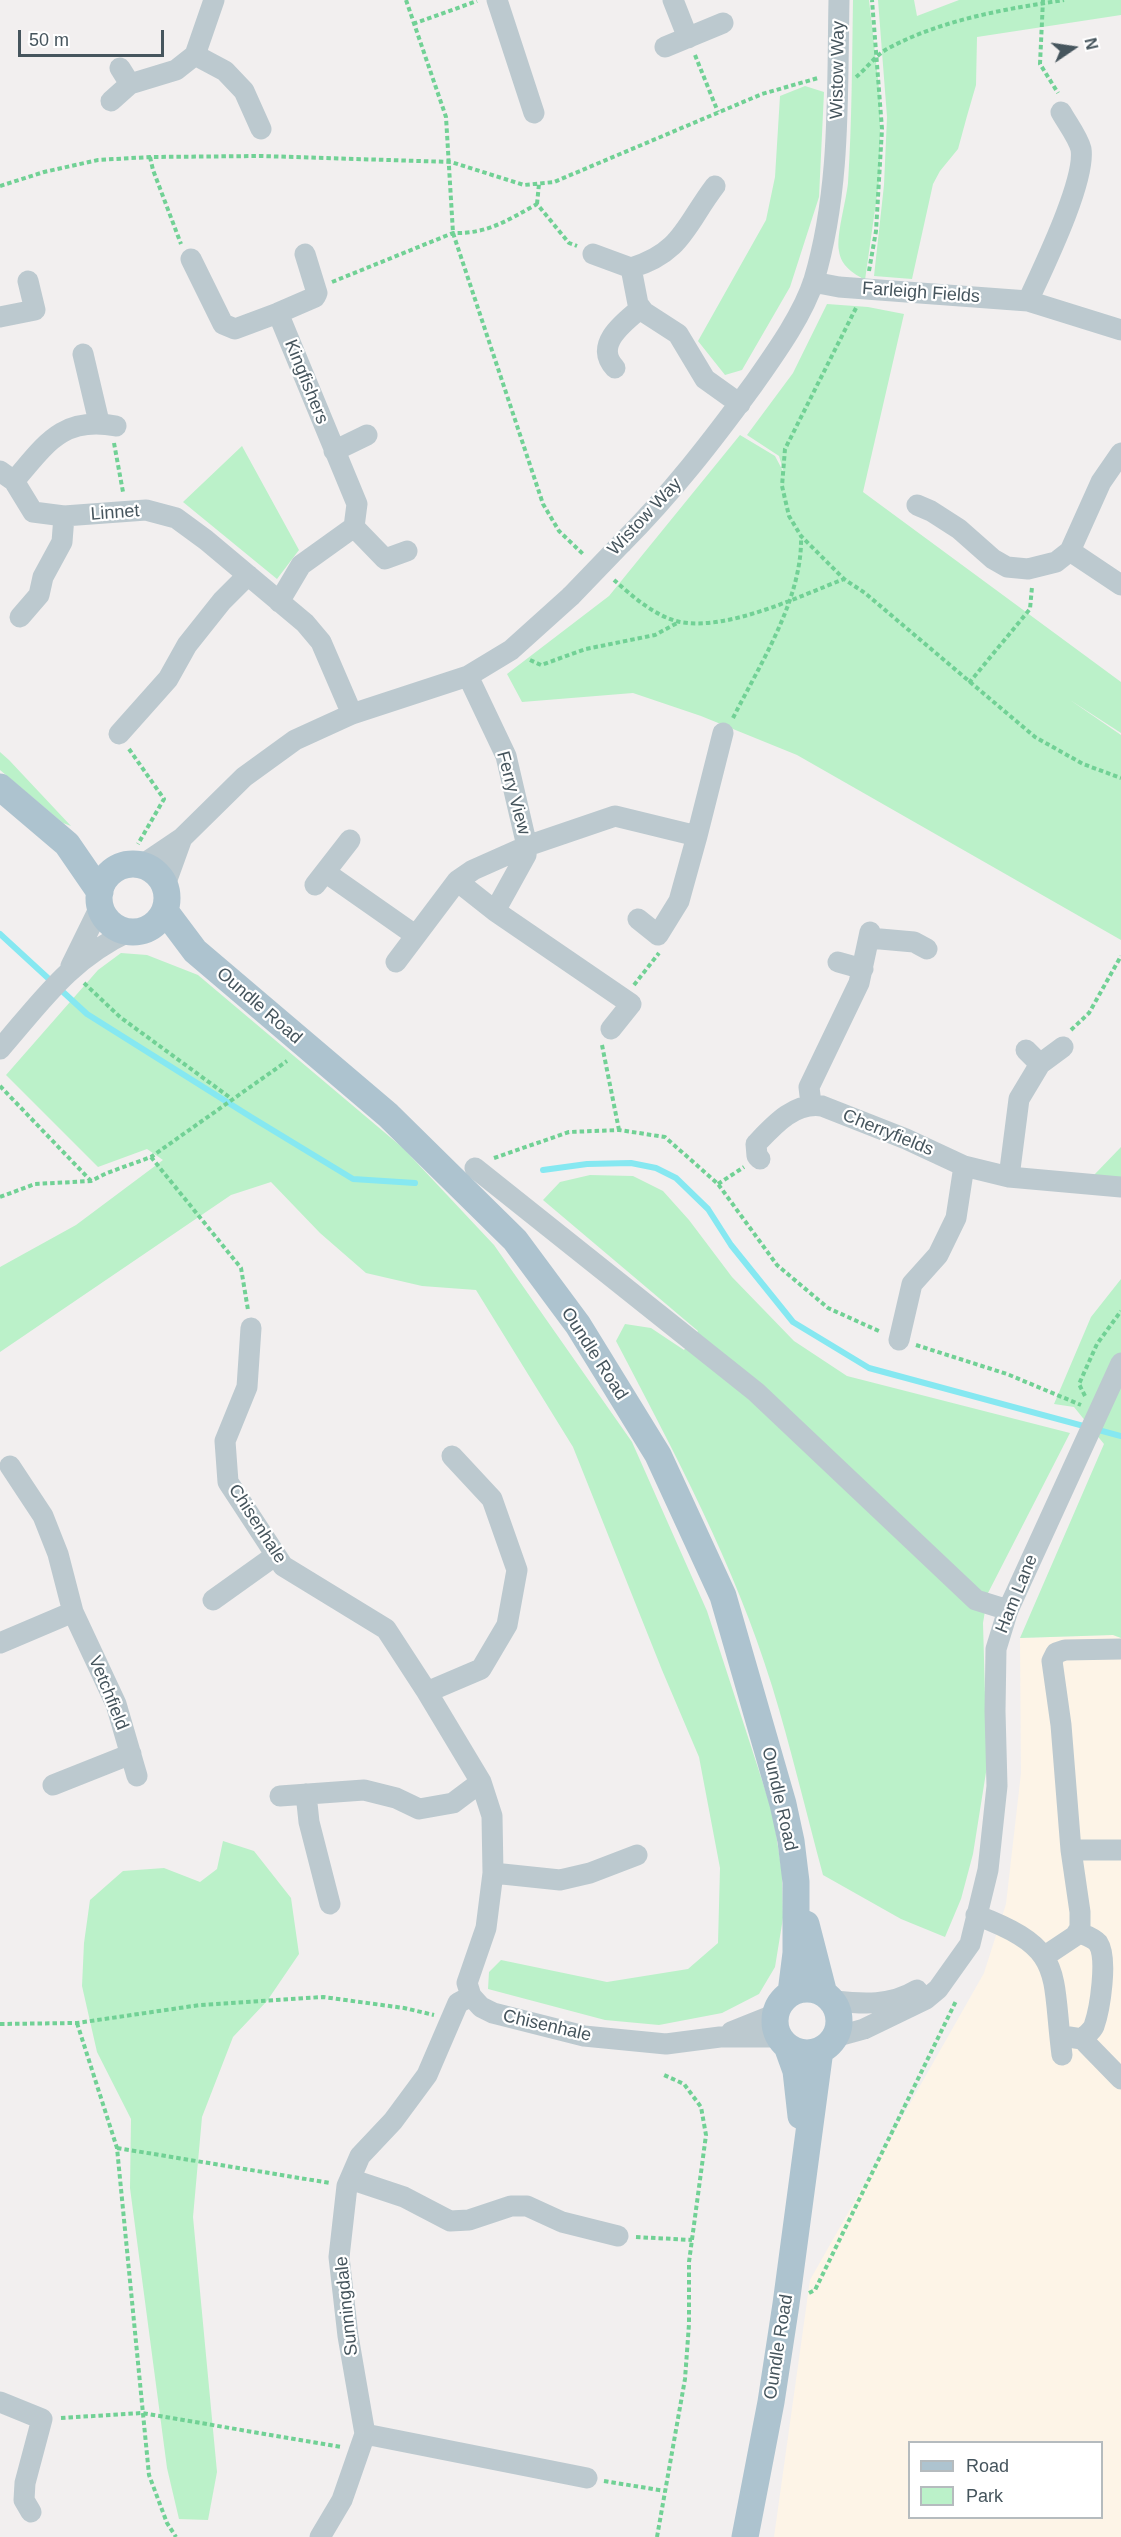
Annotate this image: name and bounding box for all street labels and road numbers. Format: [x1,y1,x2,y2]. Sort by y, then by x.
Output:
street label: Wistow Way [826,21,850,119]
street label: Farleigh Fields [861,278,981,308]
street label: Kingfishers [279,337,333,427]
street label: Wistow Way [604,474,686,560]
street label: Linnet [90,501,140,525]
street label: Ferry View [491,749,535,837]
street label: Oundle Road [212,963,306,1049]
street label: Cherryfields [839,1105,937,1161]
street label: Oundle Road [556,1304,632,1404]
street label: Chisenhale [223,1480,291,1568]
street label: Ham Lane [991,1551,1043,1637]
street label: Vetchfield [83,1653,133,1733]
street label: Oundle Road [757,1745,801,1853]
street label: Chisenhale [501,2005,593,2047]
street label: Sunningdale [331,2255,363,2357]
street label: Oundle Road [760,2293,798,2401]

